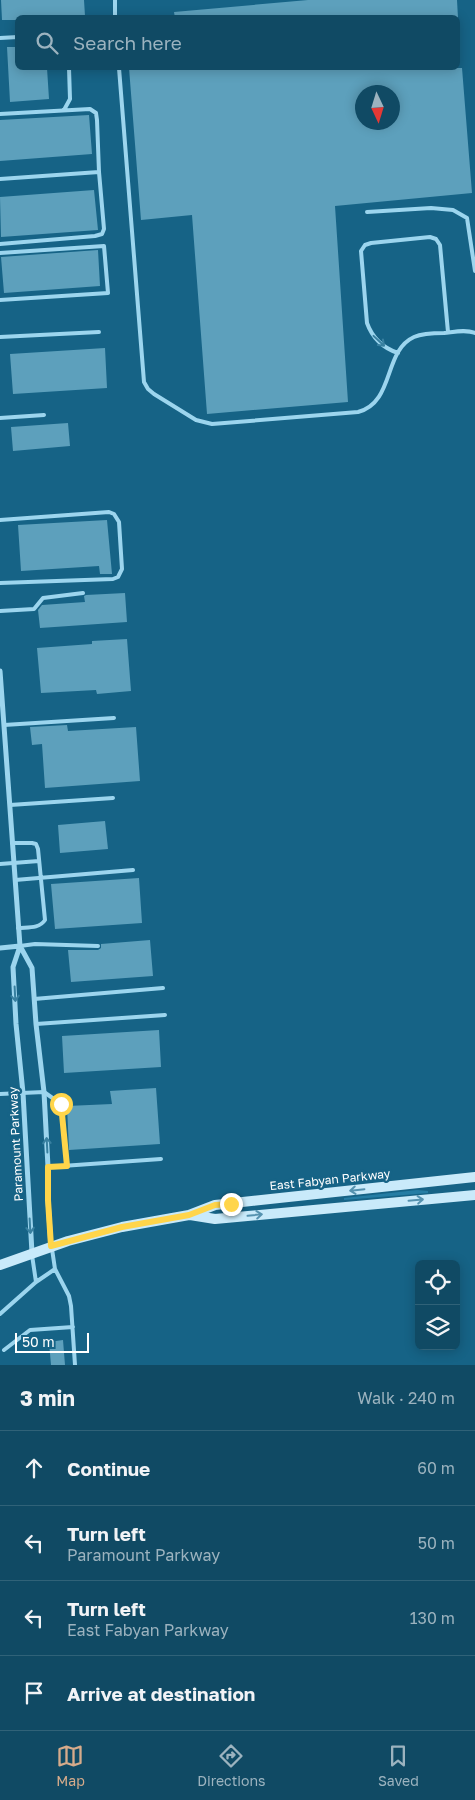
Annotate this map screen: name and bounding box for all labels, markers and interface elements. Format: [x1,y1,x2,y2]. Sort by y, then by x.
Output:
search box [15,15,460,70]
icon: search [33,29,61,57]
text: Search here [73,31,182,54]
north arrow [355,85,400,130]
one-way arrow [373,335,386,347]
one-way arrow [10,986,19,1002]
street label: Paramount Parkway [5,1086,26,1202]
route start [50,1093,73,1116]
one-way arrow [42,1138,51,1154]
street label: East Fabyan Parkway [269,1166,391,1193]
one-way arrow [349,1185,365,1195]
route end [220,1193,243,1216]
one-way arrow [408,1195,424,1205]
one-way arrow [246,1210,262,1219]
one-way arrow [26,1217,35,1233]
map controls [415,1260,460,1350]
button: locate [415,1260,460,1305]
button: layers [415,1305,460,1350]
scale bar [15,1330,89,1353]
text: 50 m [22,1333,55,1350]
text: 3 min [20,1385,75,1411]
text: Walk · 240 m [357,1388,455,1408]
icon: ahead [20,1454,48,1482]
text: Continue [67,1457,150,1480]
text: 60 m [417,1458,455,1478]
text: Turn left [67,1522,146,1545]
icon: left [20,1529,48,1557]
text: 50 m [418,1533,455,1553]
text: Paramount Parkway [67,1545,220,1565]
text: Turn left [67,1597,146,1620]
icon: left [20,1604,48,1632]
text: 130 m [410,1608,455,1628]
text: East Fabyan Parkway [67,1620,229,1640]
icon: arrive [20,1679,48,1707]
text: Arrive at destination [67,1682,255,1705]
tab: Map [56,1742,85,1789]
tab: Directions [197,1742,266,1789]
tab: Saved [378,1742,419,1789]

